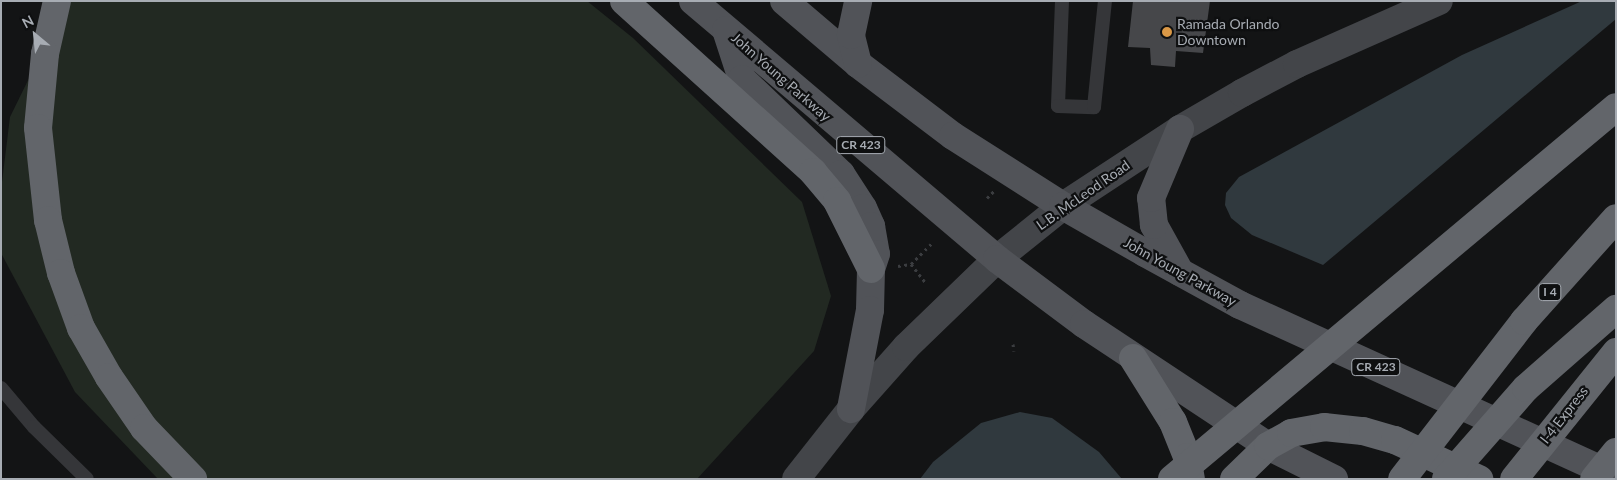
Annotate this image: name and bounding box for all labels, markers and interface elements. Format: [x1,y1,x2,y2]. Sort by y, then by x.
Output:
north arrow [10,10,60,60]
text: N [19,11,36,31]
place label: Ramada Orlando Downtown [1177,16,1279,48]
marker: Ramada Orlando Downtown [1161,26,1173,38]
street label: John Young Parkway [728,29,834,125]
road number: CR 423 [836,136,886,154]
street label: L.B. McLeod Road [1033,156,1133,234]
street label: John Young Parkway [1121,234,1239,310]
road number: I 4 [1538,282,1562,302]
road number: CR 423 [1351,358,1401,377]
street label: I-4 Express [1536,383,1592,447]

